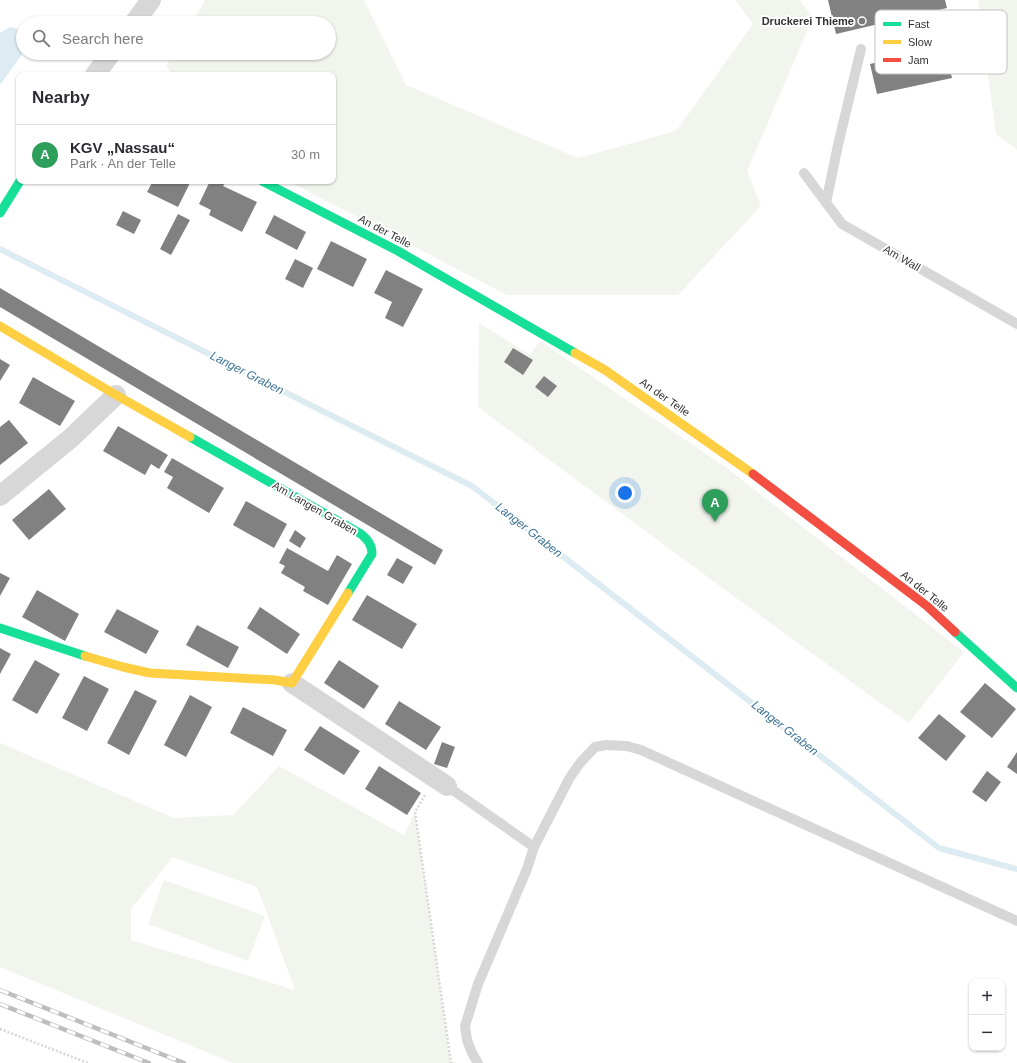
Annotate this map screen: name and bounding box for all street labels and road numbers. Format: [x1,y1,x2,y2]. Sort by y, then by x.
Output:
street label: An der Telle [357,212,413,250]
street label: Am Wall [881,243,923,273]
street label: An der Telle [638,375,692,419]
street label: Am Langen Graben [270,479,360,537]
street label: An der Telle [899,568,951,614]

